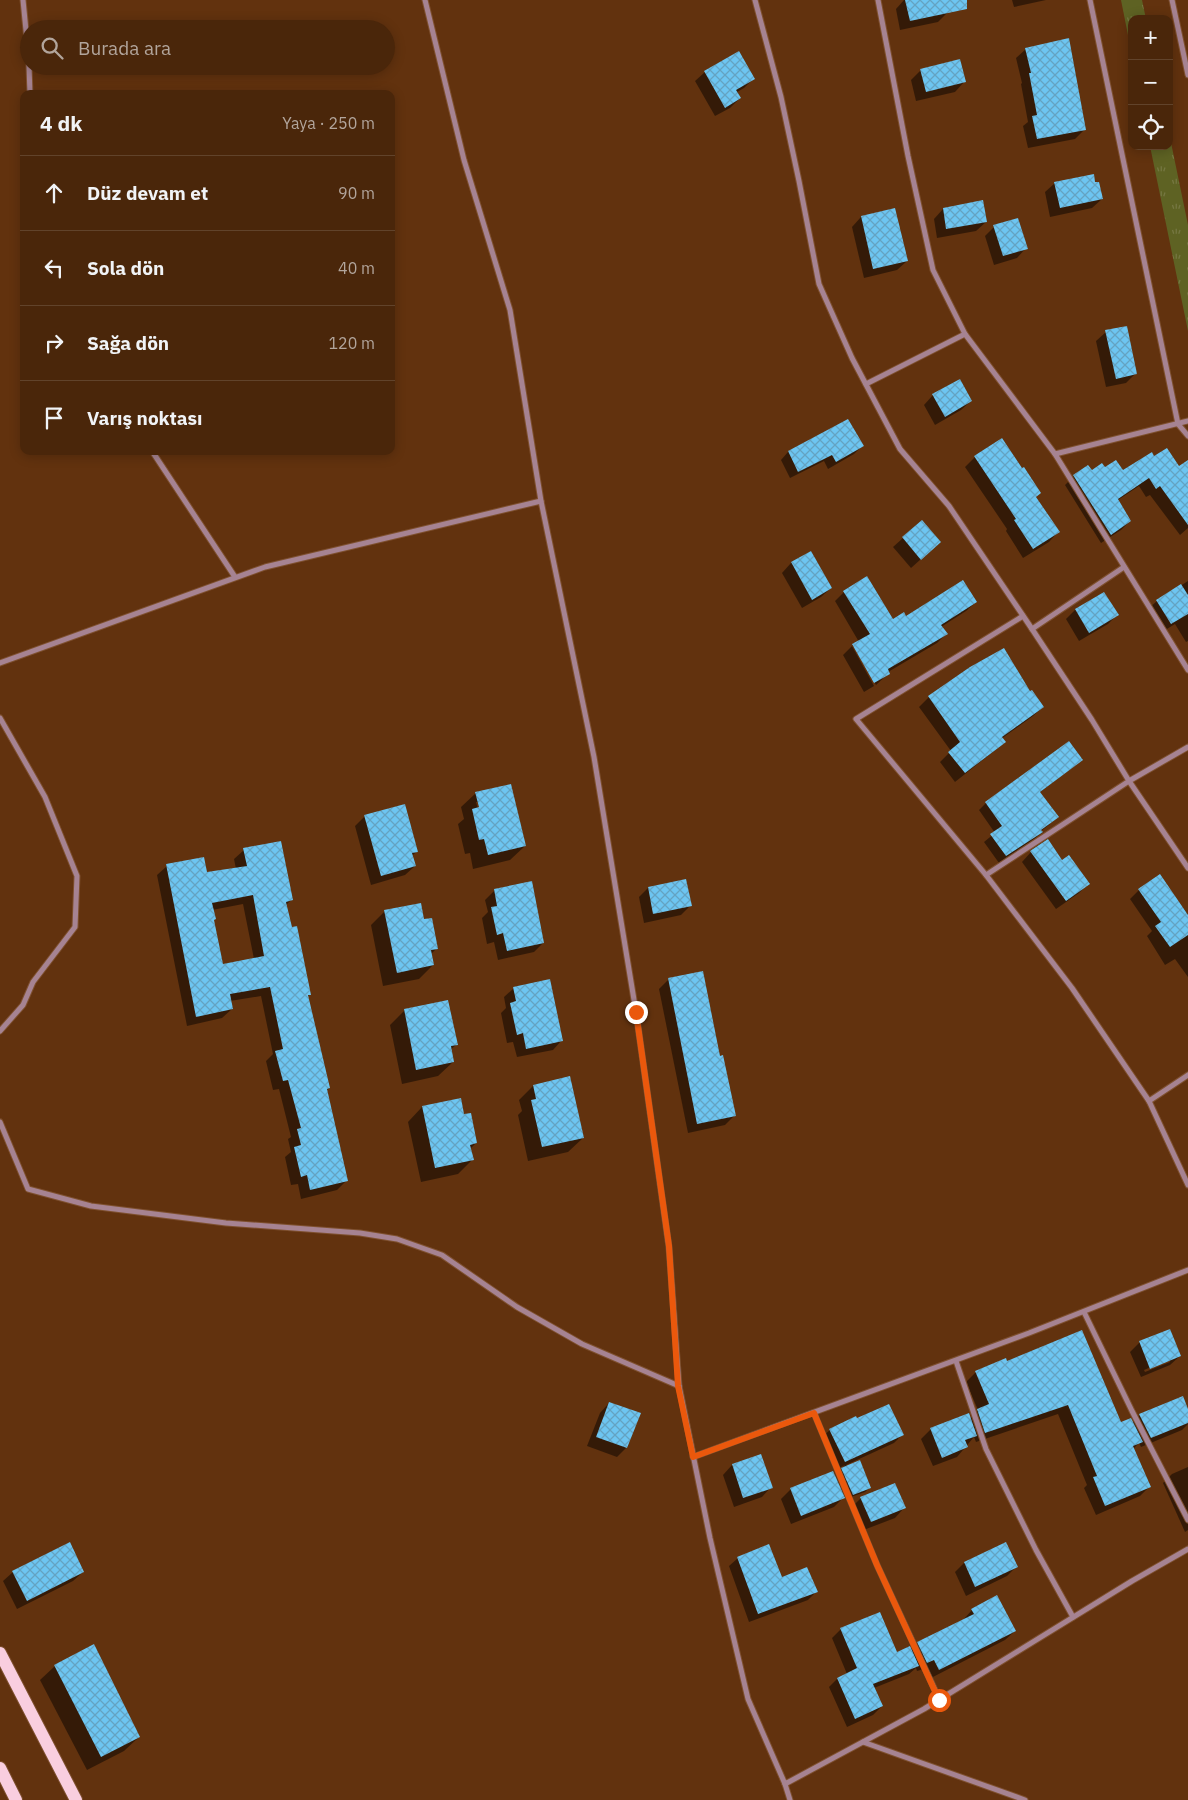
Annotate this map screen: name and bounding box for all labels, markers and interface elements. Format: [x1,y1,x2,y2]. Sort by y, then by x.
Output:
map controls [1128,15,1173,150]
button: + [1128,15,1173,60]
search box [20,20,395,75]
icon: search [38,34,66,62]
text: Burada ara [78,36,171,60]
button: − [1128,60,1173,105]
button: locate [1128,105,1173,150]
text: 4 dk [40,109,82,137]
text: Yaya · 250 m [282,113,375,133]
icon: ahead [40,179,68,207]
text: Düz devam et [87,181,208,205]
text: 90 m [338,183,375,203]
icon: left [40,254,68,282]
text: Sola dön [87,256,164,280]
text: 40 m [338,258,375,278]
icon: right [40,329,68,357]
text: Sağa dön [87,331,169,355]
text: 120 m [328,333,375,353]
icon: arrive [40,404,68,432]
text: Varış noktası [87,406,202,430]
route end [625,1001,648,1024]
route start [928,1689,951,1712]

